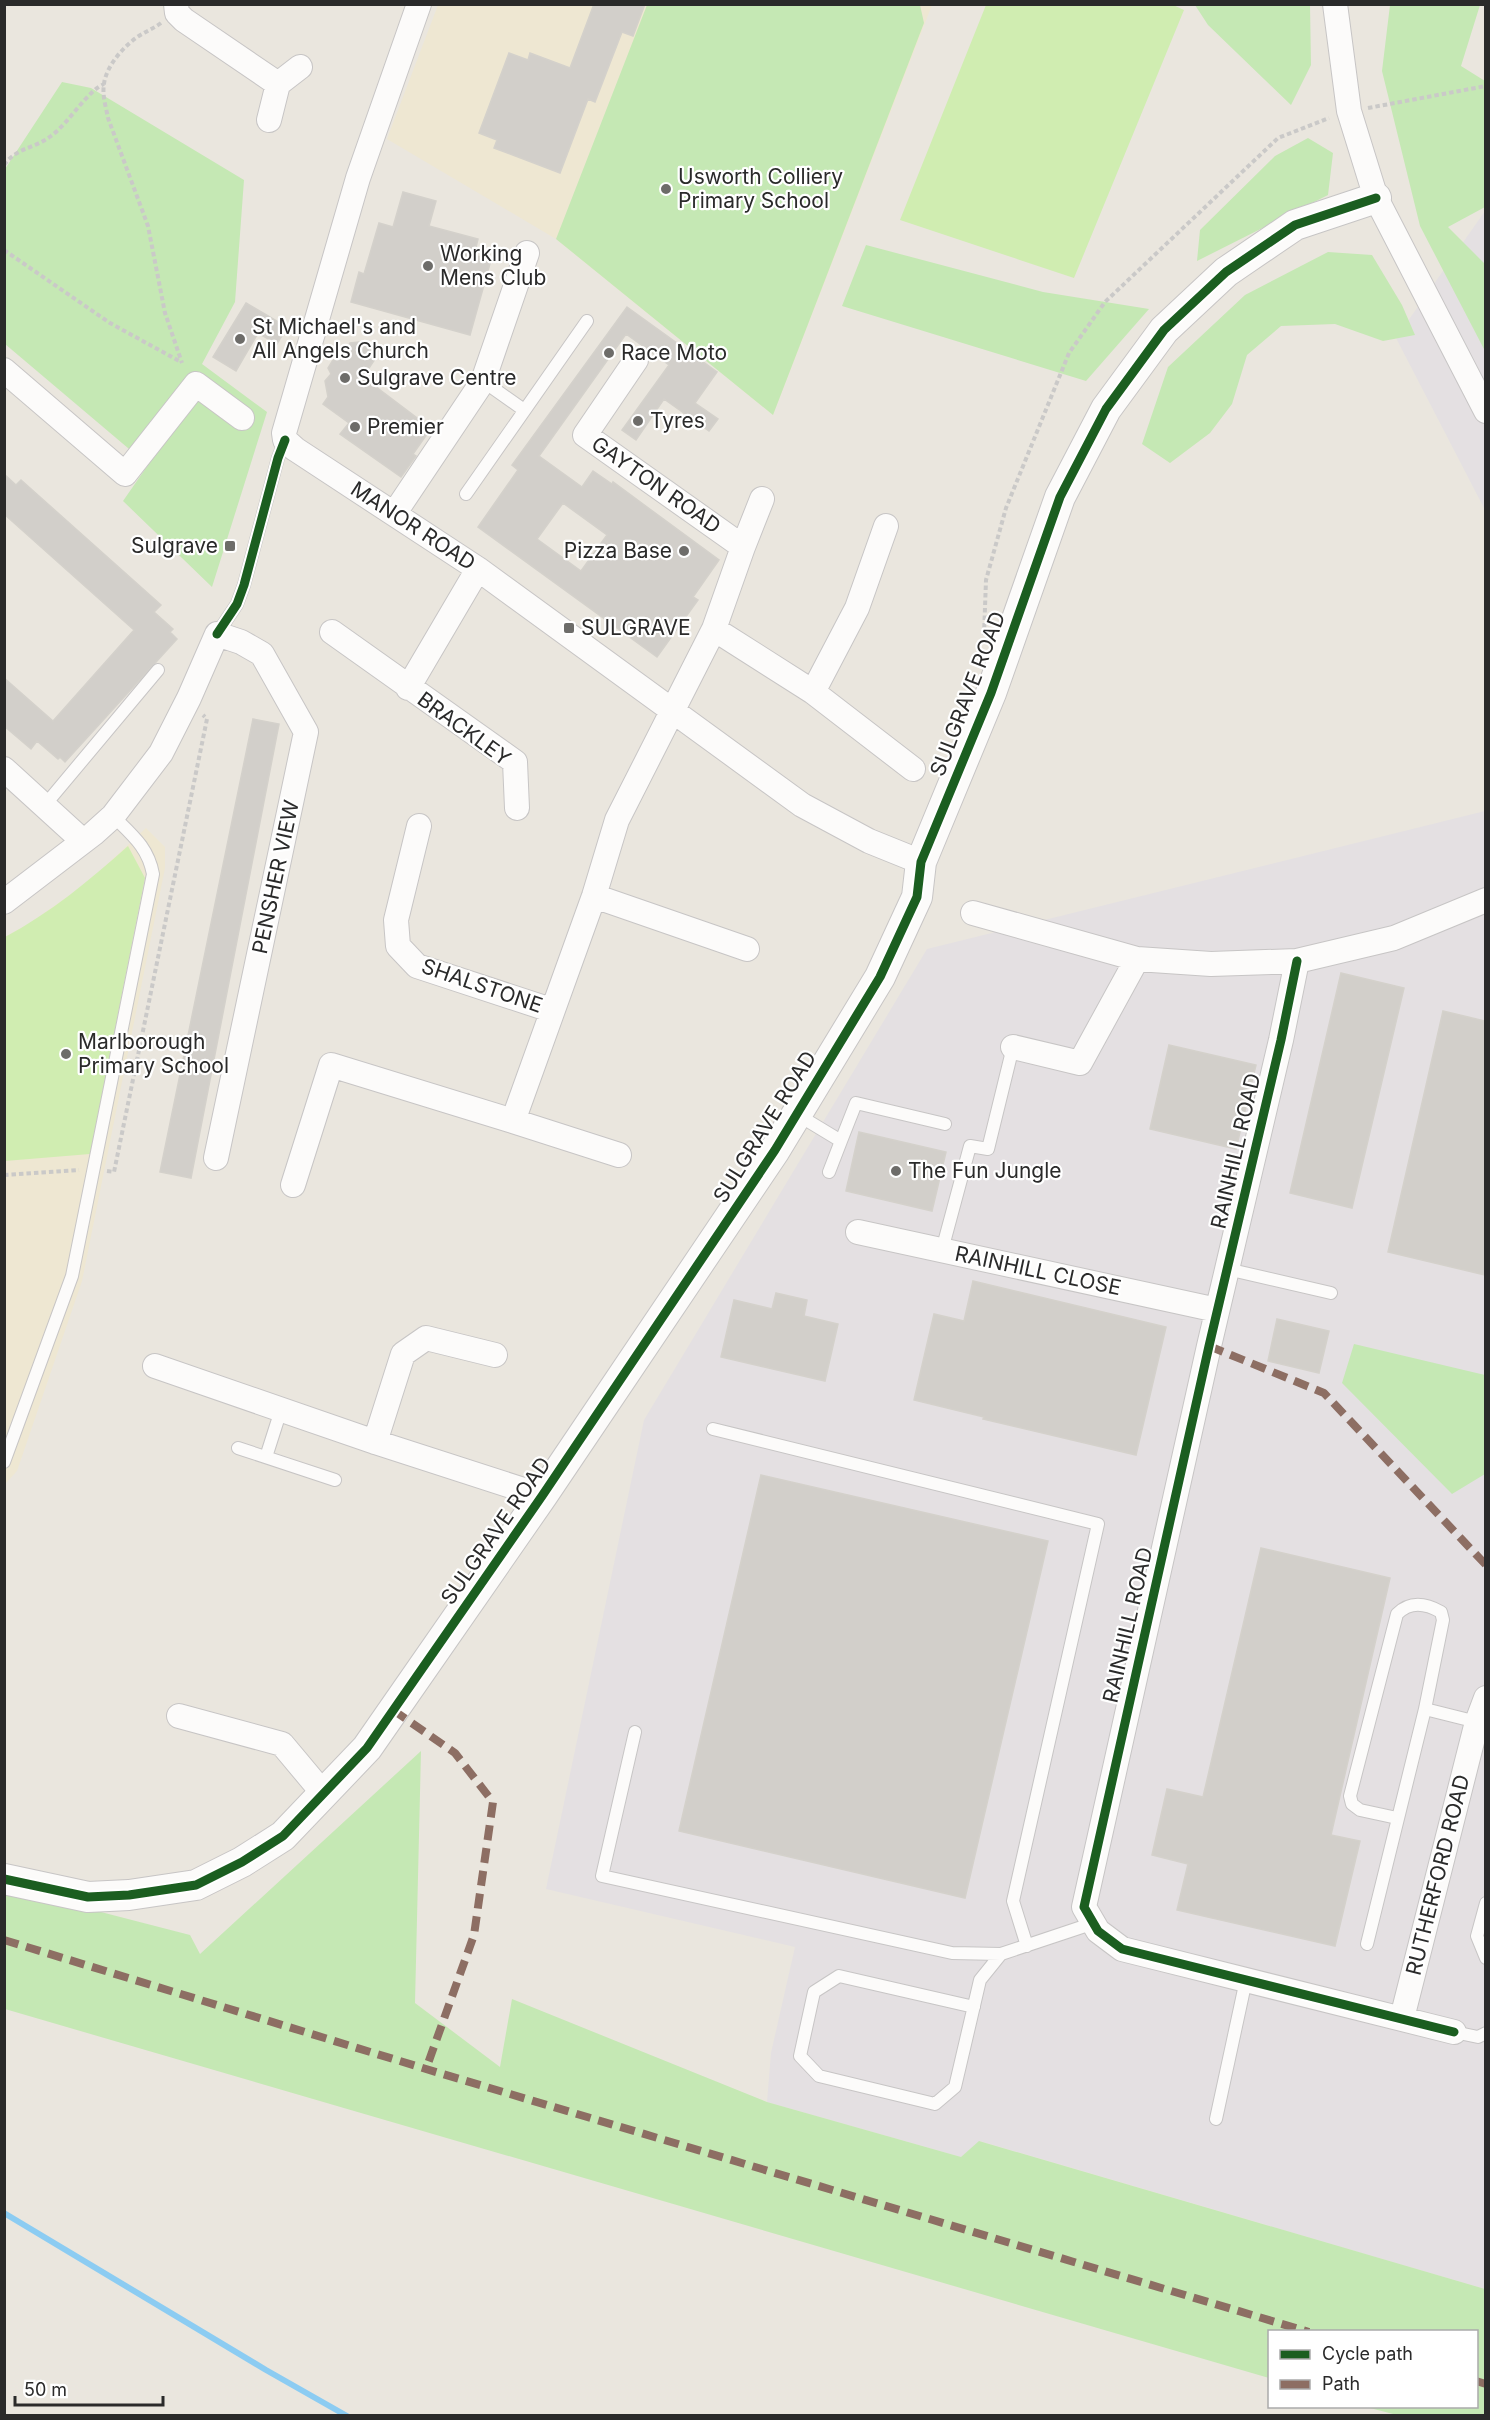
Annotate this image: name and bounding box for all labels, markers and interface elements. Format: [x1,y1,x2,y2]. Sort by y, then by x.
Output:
place label: Usworth Colliery Primary School [678,164,843,213]
marker: Usworth Colliery Primary School [659,182,673,196]
place label: Working Mens Club [440,241,546,290]
marker: Working Mens Club [421,259,435,273]
place label: St Michael's and All Angels Church [252,314,429,363]
marker: St Michael's and All Angels Church [233,332,247,346]
place label: Race Moto [621,340,727,365]
marker: Race Moto [602,346,616,360]
place label: Sulgrave Centre [357,365,516,390]
marker: Sulgrave Centre [338,371,352,385]
place label: Tyres [650,408,705,433]
place label: Premier [367,414,444,439]
marker: Tyres [631,414,645,428]
marker: Premier [348,420,362,434]
street label: GAYTON ROAD [587,431,726,538]
street label: MANOR ROAD [346,476,480,575]
place label: Sulgrave [131,533,218,558]
place label: Pizza Base [564,538,672,563]
marker: Sulgrave [223,539,237,553]
marker: Pizza Base [677,544,691,558]
street label: SULGRAVE ROAD [925,608,1010,780]
place label: SULGRAVE [581,615,691,640]
marker: SULGRAVE [562,621,576,635]
street label: BRACKLEY [413,686,516,771]
street label: PENSHER VIEW [247,798,304,956]
street label: SHALSTONE [418,953,546,1018]
place label: Marlborough Primary School [78,1029,229,1078]
street label: SULGRAVE ROAD [708,1046,821,1207]
marker: Marlborough Primary School [59,1047,73,1061]
street label: RAINHILL ROAD [1205,1071,1266,1231]
place label: The Fun Jungle [908,1158,1062,1183]
marker: The Fun Jungle [889,1164,903,1178]
street label: RAINHILL CLOSE [953,1241,1123,1300]
street label: SULGRAVE ROAD [435,1452,556,1609]
street label: RAINHILL ROAD [1097,1545,1158,1705]
street label: RUTHERFORD ROAD [1400,1772,1475,1978]
legend [1268,2330,1478,2408]
text: Cycle path [1322,2343,1413,2364]
scale bar [15,2369,164,2407]
text: Path [1322,2373,1360,2394]
text: 50 m [24,2379,67,2400]

